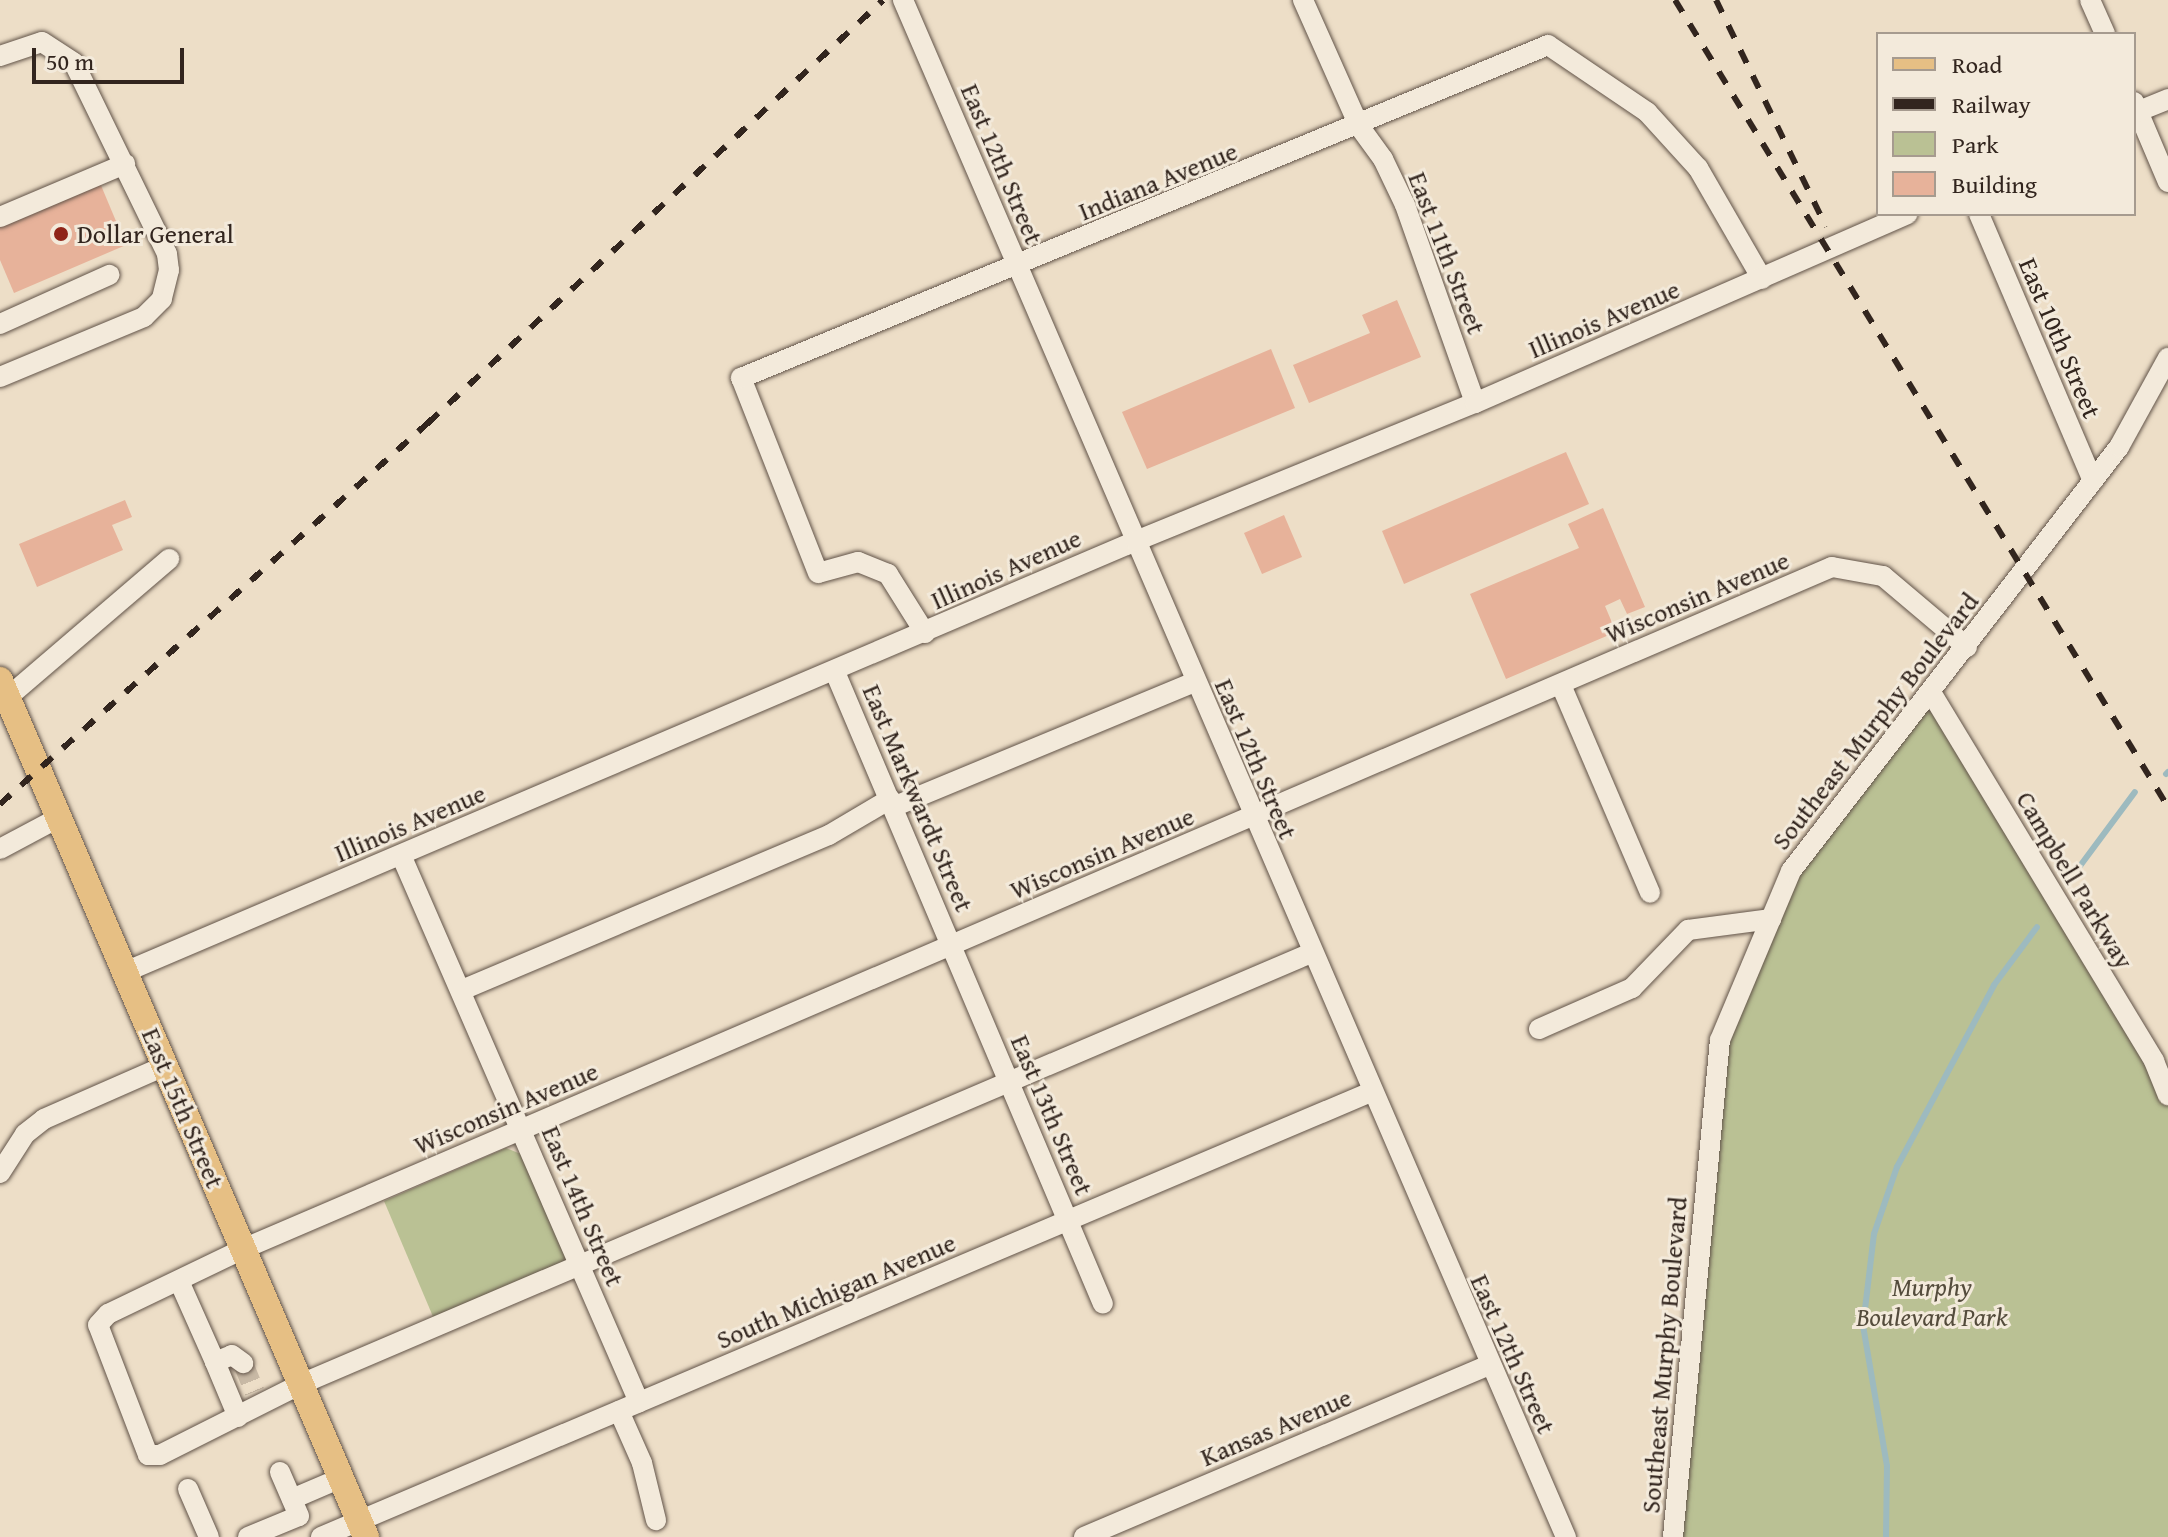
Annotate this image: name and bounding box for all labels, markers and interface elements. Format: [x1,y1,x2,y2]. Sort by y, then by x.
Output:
scale bar [36,32,188,82]
legend [1876,32,2136,216]
text: 50 m [46,44,94,79]
text: Road [1952,47,2002,82]
street label: East 12th Street [954,79,1050,249]
text: Railway [1952,87,2031,122]
text: Park [1952,127,1998,162]
street label: Indiana Avenue [1074,135,1242,227]
text: Building [1952,167,2037,202]
street label: East 11th Street [1402,168,1492,338]
place label: Dollar General [77,218,234,250]
marker: Dollar General [52,225,70,243]
street label: East 10th Street [2012,253,2108,423]
street label: Illinois Avenue [1524,273,1684,365]
street label: Illinois Avenue [926,522,1086,616]
street label: Wisconsin Avenue [1600,544,1794,650]
street label: Southeast Murphy Boulevard [1765,586,1985,856]
street label: East 12th Street [1208,674,1304,844]
street label: East Markwardt Street [856,680,980,916]
street label: Illinois Avenue [330,777,490,869]
street label: Campbell Parkway [2010,786,2140,974]
street label: Wisconsin Avenue [1005,800,1199,906]
street label: East 15th Street [135,1023,231,1193]
street label: East 13th Street [1004,1030,1100,1200]
street label: Wisconsin Avenue [409,1055,603,1161]
street label: East 14th Street [535,1121,631,1291]
street label: Southeast Murphy Boulevard [1635,1195,1693,1515]
street label: South Michigan Avenue [712,1227,960,1355]
street label: East 12th Street [1464,1270,1562,1438]
park label: Murphy Boulevard Park [1856,1271,2008,1332]
street label: Kansas Avenue [1196,1381,1356,1473]

